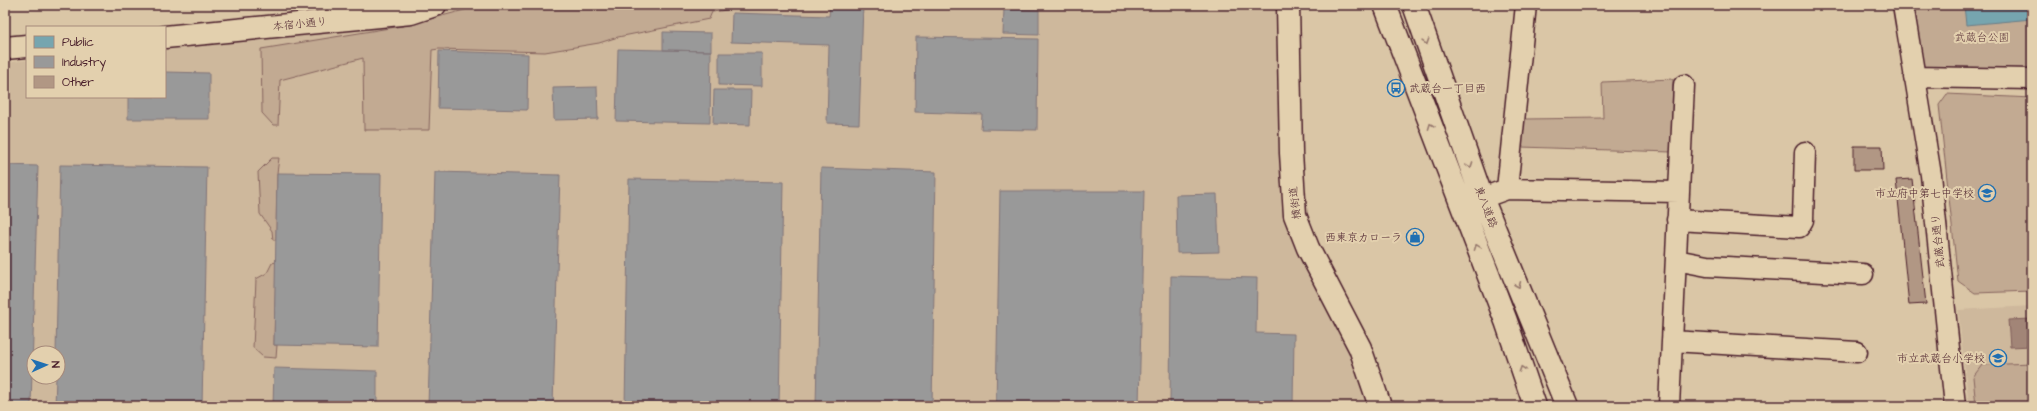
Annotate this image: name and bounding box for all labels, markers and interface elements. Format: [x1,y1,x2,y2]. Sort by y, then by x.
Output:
street label: 本宿小通り [272,14,328,34]
legend [26,26,166,98]
park label: 武蔵台公園 [1955,30,2010,45]
text: Public [62,34,94,51]
one-way arrow [1422,38,1430,45]
text: Industry [62,54,107,72]
text: Other [62,74,94,91]
bus stop icon: 武蔵台一丁目西 [1386,78,1406,98]
place label: 武蔵台一丁目西 [1409,81,1486,96]
one-way arrow [1428,122,1436,129]
one-way arrow [1465,161,1473,168]
school or university icon: 市立府中第七中学校 [1977,183,1997,203]
street label: 東八道路 [1471,184,1501,230]
street label: 横街道 [1286,186,1304,220]
place label: 市立府中第七中学校 [1875,186,1974,201]
street label: 武蔵台通り [1928,213,1948,269]
shop icon: 西東京カローラ [1405,227,1425,247]
place label: 西東京カローラ [1325,230,1402,245]
one-way arrow [1474,244,1482,251]
one-way arrow [1513,281,1521,289]
north arrow [26,345,66,385]
school or university icon: 市立武蔵台小学校 [1988,348,2008,368]
place label: 市立武蔵台小学校 [1897,351,1985,366]
text: N [48,361,63,368]
one-way arrow [1519,366,1527,373]

